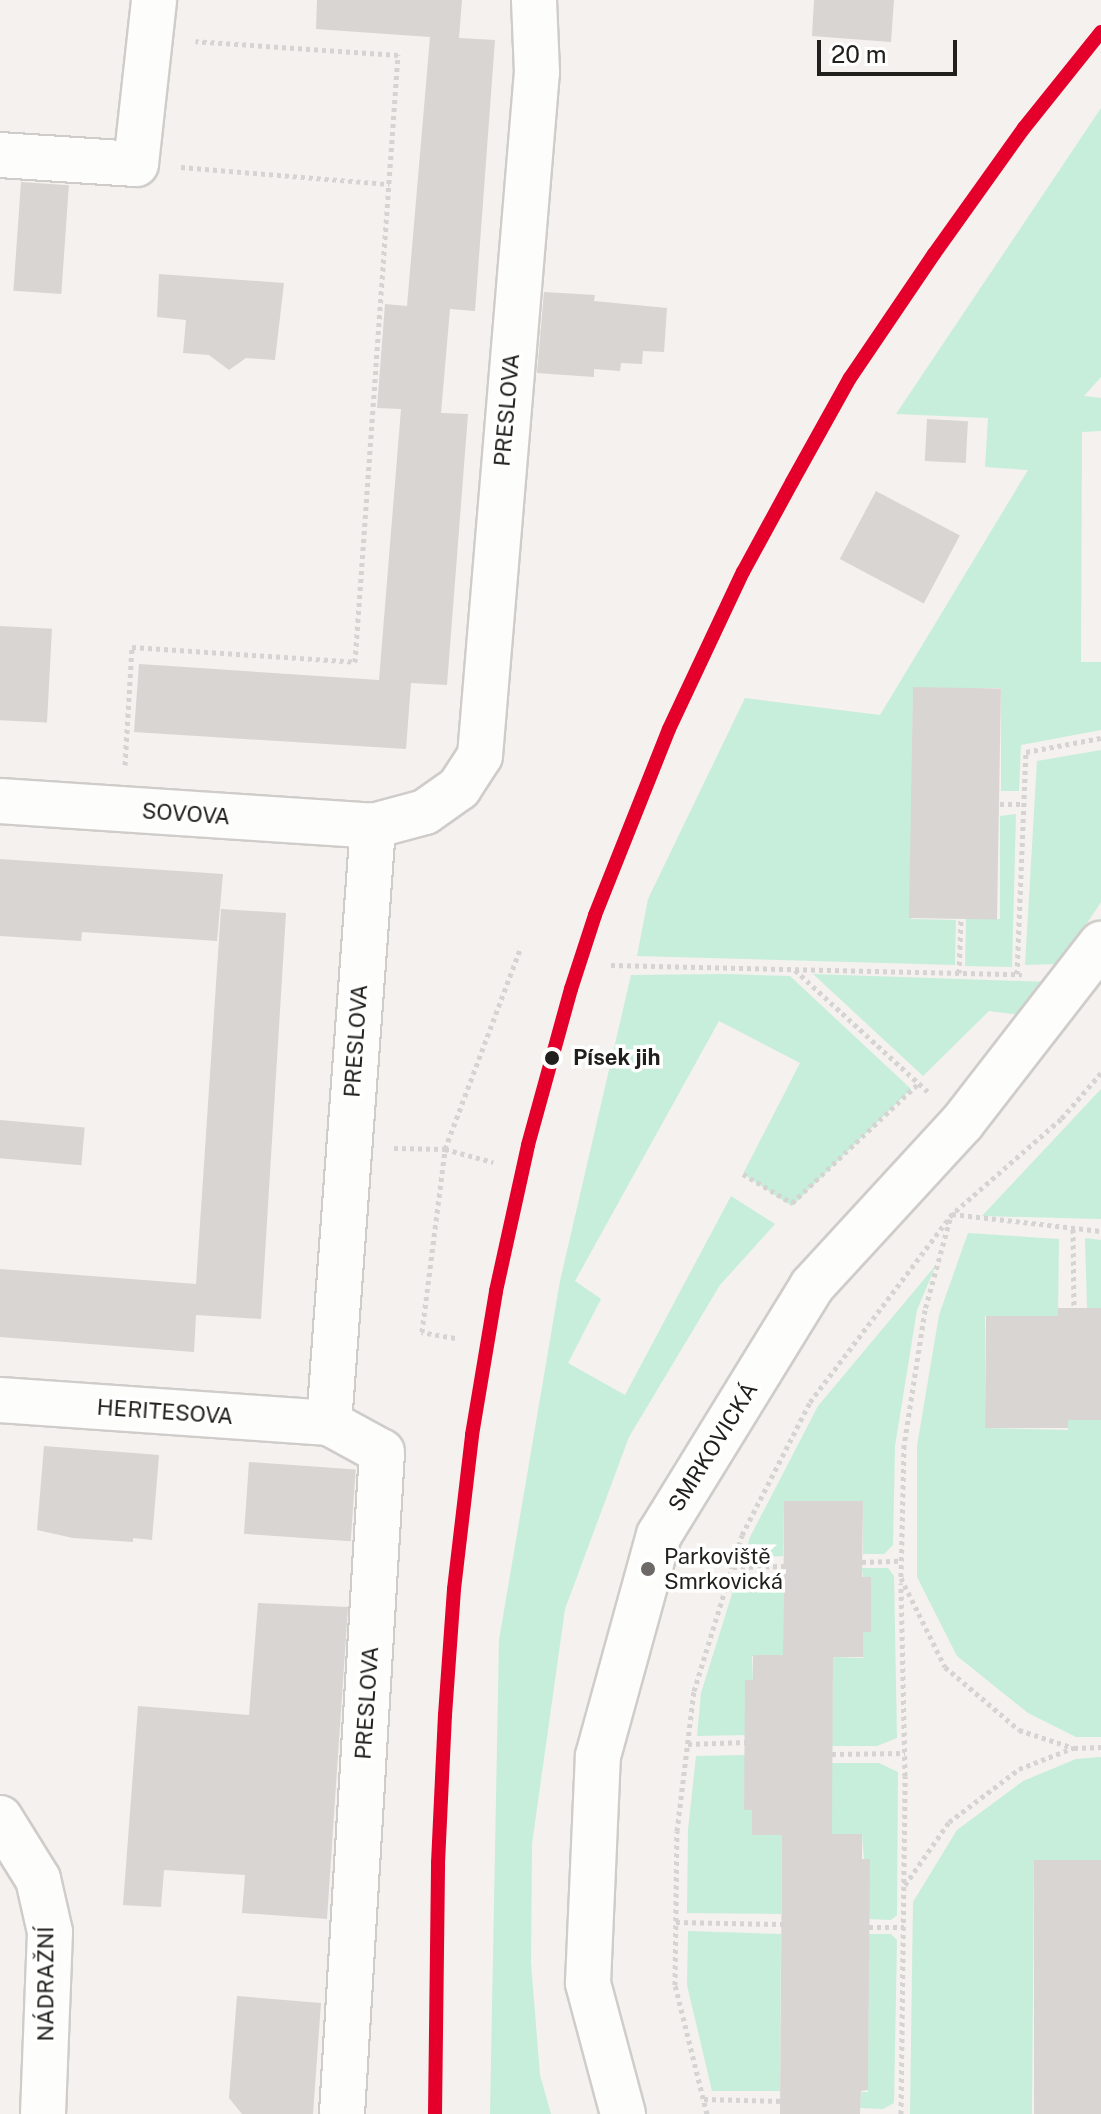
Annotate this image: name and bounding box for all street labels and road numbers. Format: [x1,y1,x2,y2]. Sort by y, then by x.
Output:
street label: PRESLOVA [489,352,525,468]
street label: SOVOVA [141,798,231,830]
street label: PRESLOVA [339,984,373,1098]
street label: SMRKOVICKÁ [663,1378,763,1516]
street label: HERITESOVA [96,1394,234,1430]
street label: PRESLOVA [350,1646,384,1760]
street label: NÁDRAŽNÍ [33,1926,59,2042]

